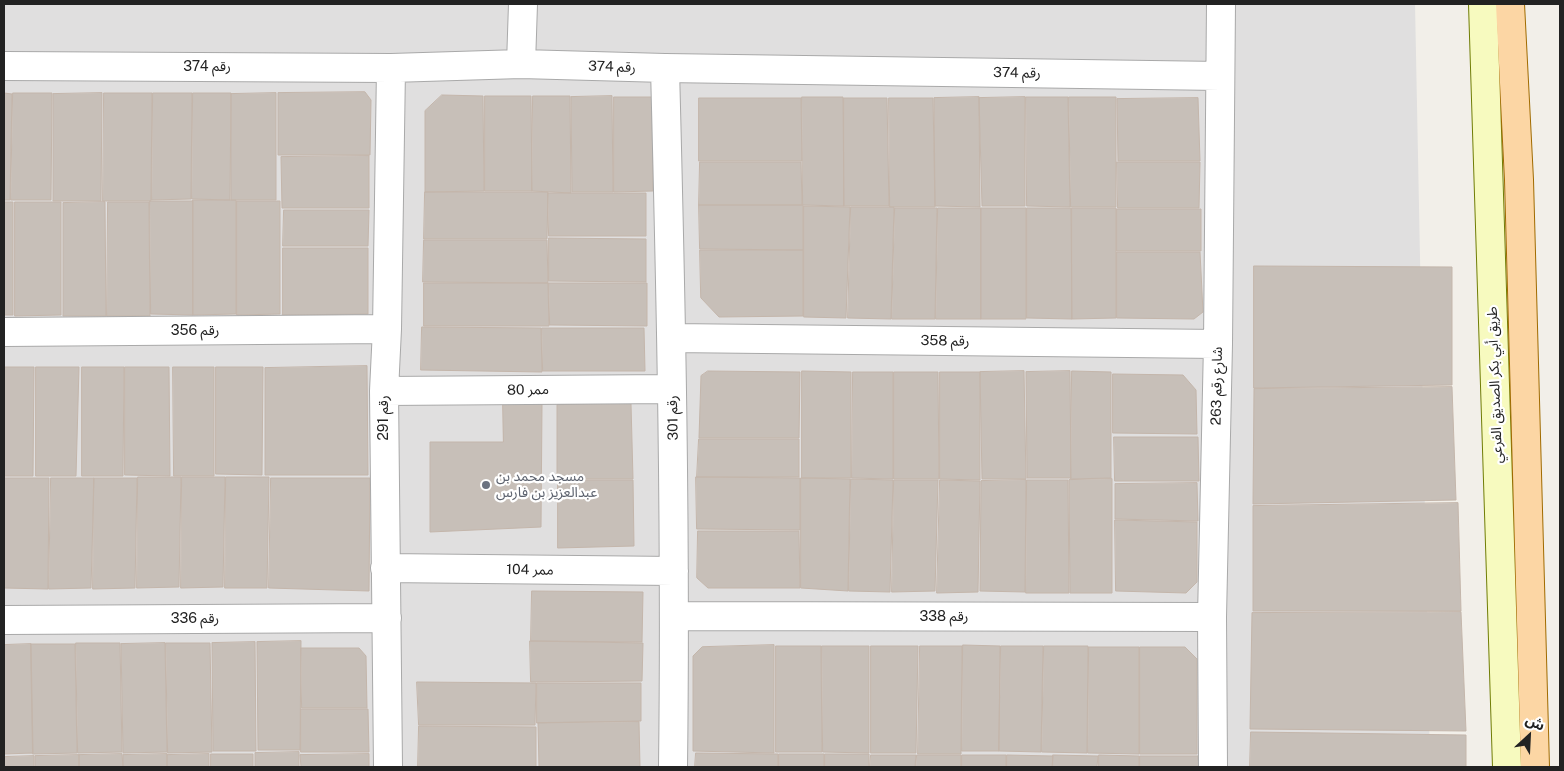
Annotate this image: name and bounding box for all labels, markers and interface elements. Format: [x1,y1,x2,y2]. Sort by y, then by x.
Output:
street label: رقم 374 [588,58,636,76]
street label: رقم 374 [183,59,231,75]
street label: رقم 374 [993,64,1041,82]
street label: طريق أبي بكر الصديق الفرعي [1484,306,1506,464]
street label: رقم 356 [171,323,219,339]
street label: رقم 358 [920,332,970,350]
street label: شارع رقم 263 [1208,346,1226,426]
street label: ممر 80 [507,381,549,399]
street label: رقم 291 [376,395,392,441]
street label: رقم 301 [664,395,682,441]
place label: مسجد محمد بن عبدالعزيز بن فارس [496,469,597,502]
marker: مسجد محمد بن عبدالعزيز بن فارس [480,479,492,491]
street label: ممر 104 [506,561,554,579]
street label: رقم 338 [920,609,968,625]
street label: رقم 336 [171,611,219,627]
north arrow [1504,711,1554,761]
text: ش [1523,711,1547,734]

